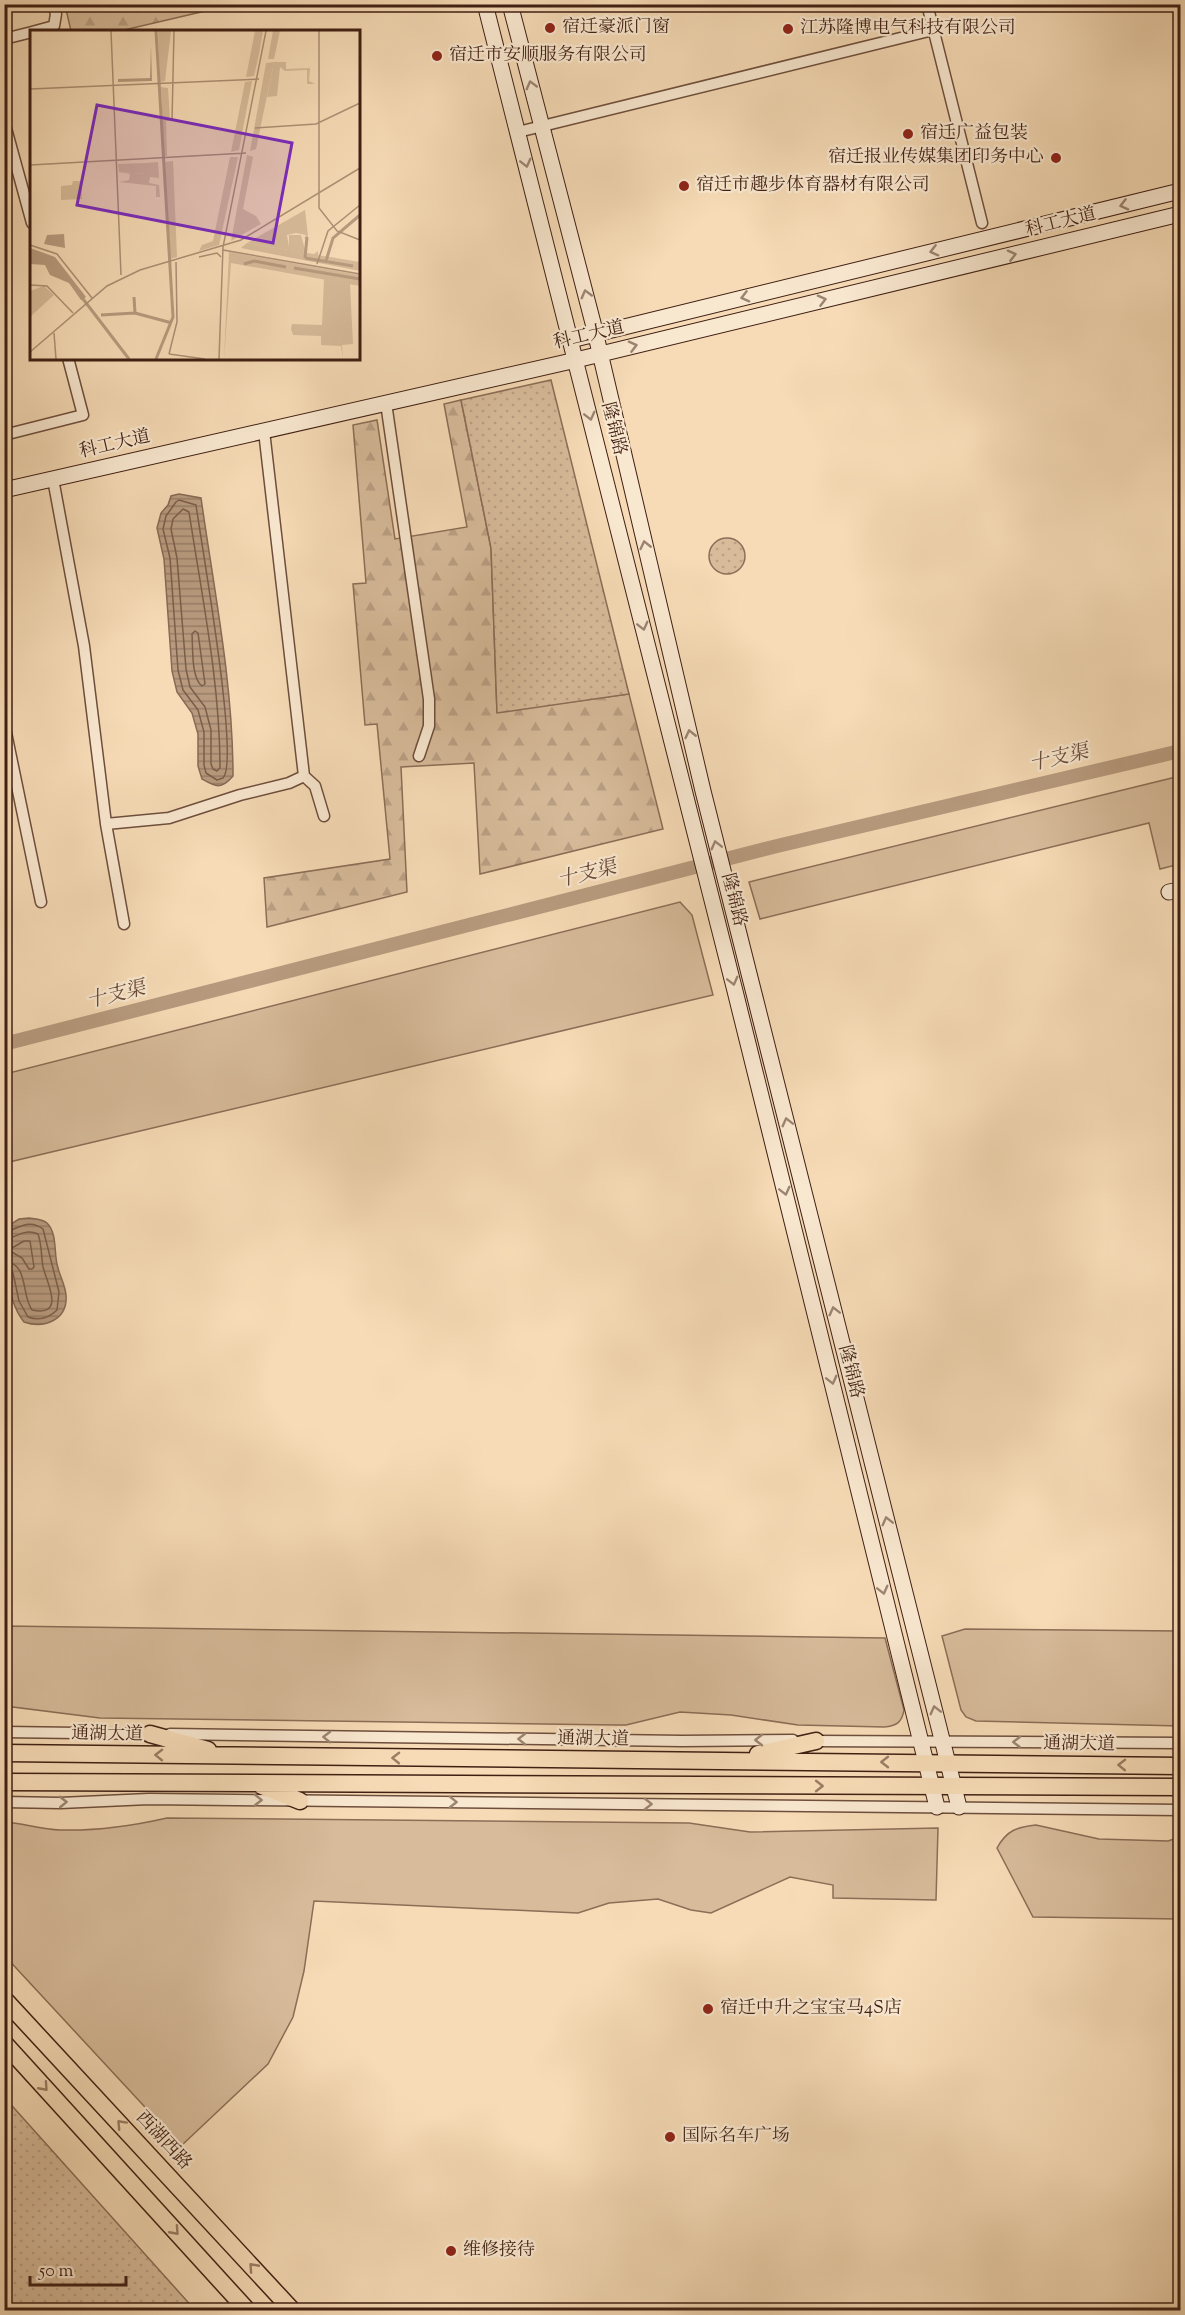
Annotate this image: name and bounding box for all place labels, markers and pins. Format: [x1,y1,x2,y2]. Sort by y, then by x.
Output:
place label: 宿迁豪派门窗 [562,15,670,41]
place label: 江苏隆博电气科技有限公司 [800,16,1016,42]
marker: 宿迁豪派门窗 [543,21,557,35]
marker: 江苏隆博电气科技有限公司 [781,22,795,36]
place label: 宿迁市安顺服务有限公司 [449,43,647,69]
marker: 宿迁市安顺服务有限公司 [430,49,444,63]
place label: 宿迁广益包装 [920,121,1028,147]
marker: 宿迁广益包装 [901,127,915,141]
place label: 宿迁报业传媒集团印务中心 [828,145,1044,171]
marker: 宿迁报业传媒集团印务中心 [1049,151,1063,165]
place label: 宿迁市趣步体育器材有限公司 [696,173,930,199]
marker: 宿迁市趣步体育器材有限公司 [677,179,691,193]
place label: 宿迁中升之宝宝马4S店 [720,1996,902,2022]
marker: 宿迁中升之宝宝马4S店 [701,2002,715,2016]
place label: 国际名车广场 [682,2124,790,2150]
marker: 国际名车广场 [663,2130,677,2144]
place label: 维修接待 [463,2238,535,2264]
marker: 维修接待 [444,2244,458,2258]

